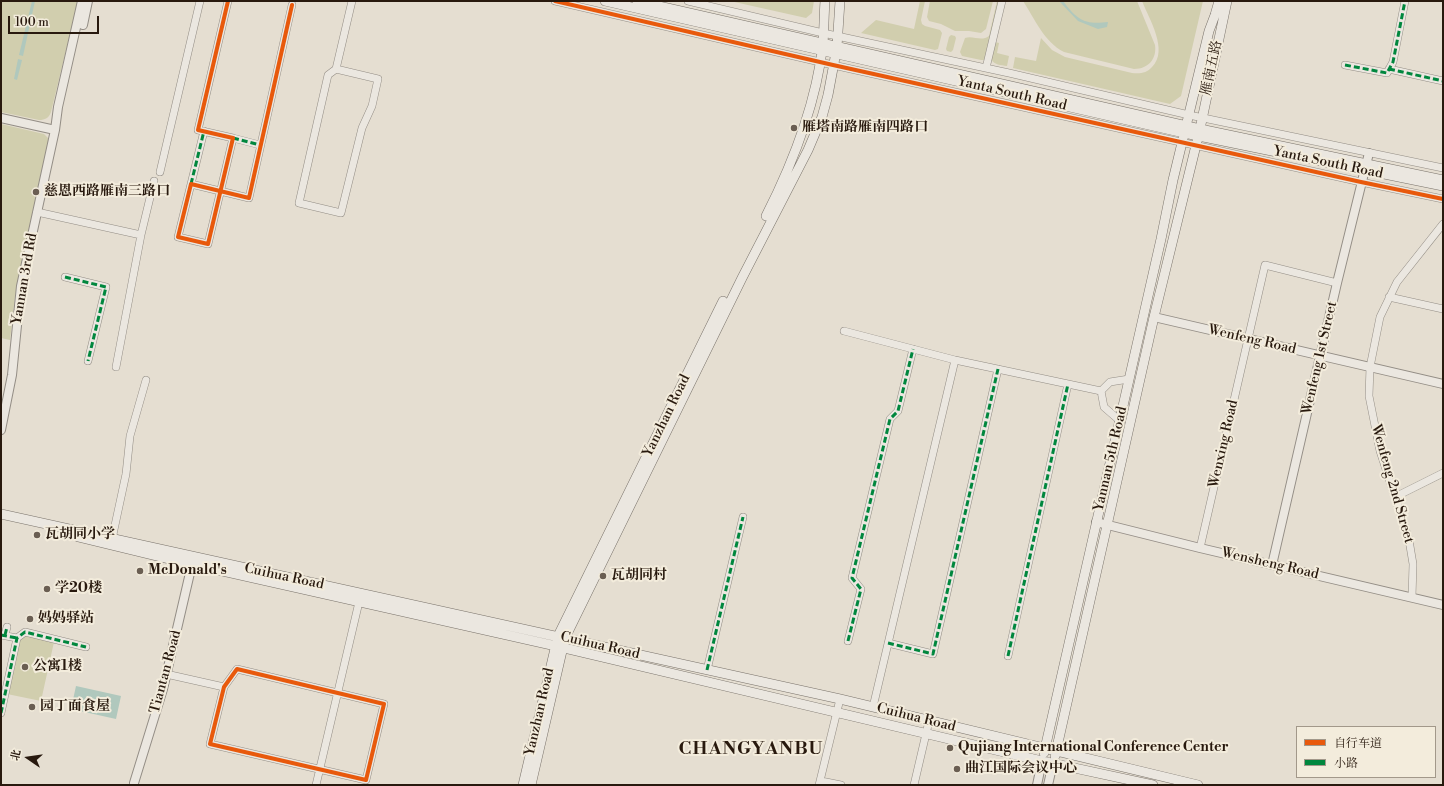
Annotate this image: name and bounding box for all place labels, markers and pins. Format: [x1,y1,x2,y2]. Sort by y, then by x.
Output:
place label: 雁塔南路雁南四路口 [802,120,928,136]
marker: 雁塔南路雁南四路口 [789,123,799,133]
place label: 慈恩西路雁南三路口 [44,184,170,200]
marker: 慈恩西路雁南三路口 [31,187,41,197]
place label: 瓦胡同小学 [45,527,115,543]
marker: 瓦胡同小学 [32,530,42,540]
place label: McDonald's [148,563,227,579]
marker: McDonald's [135,566,145,576]
place label: 瓦胡同村 [611,568,667,584]
marker: 瓦胡同村 [598,571,608,581]
place label: 学20楼 [55,581,102,597]
marker: 学20楼 [42,584,52,594]
place label: 妈妈驿站 [38,611,94,627]
marker: 妈妈驿站 [25,614,35,624]
place label: 公寓1楼 [33,659,82,675]
marker: 公寓1楼 [20,662,30,672]
place label: 园丁面食屋 [40,699,110,715]
marker: 园丁面食屋 [27,702,37,712]
place label: Qujiang International Conference Center [958,740,1228,756]
marker: Qujiang International Conference Center [945,743,955,753]
place label: 曲江国际会议中心 [965,761,1077,777]
marker: 曲江国际会议中心 [952,764,962,774]

